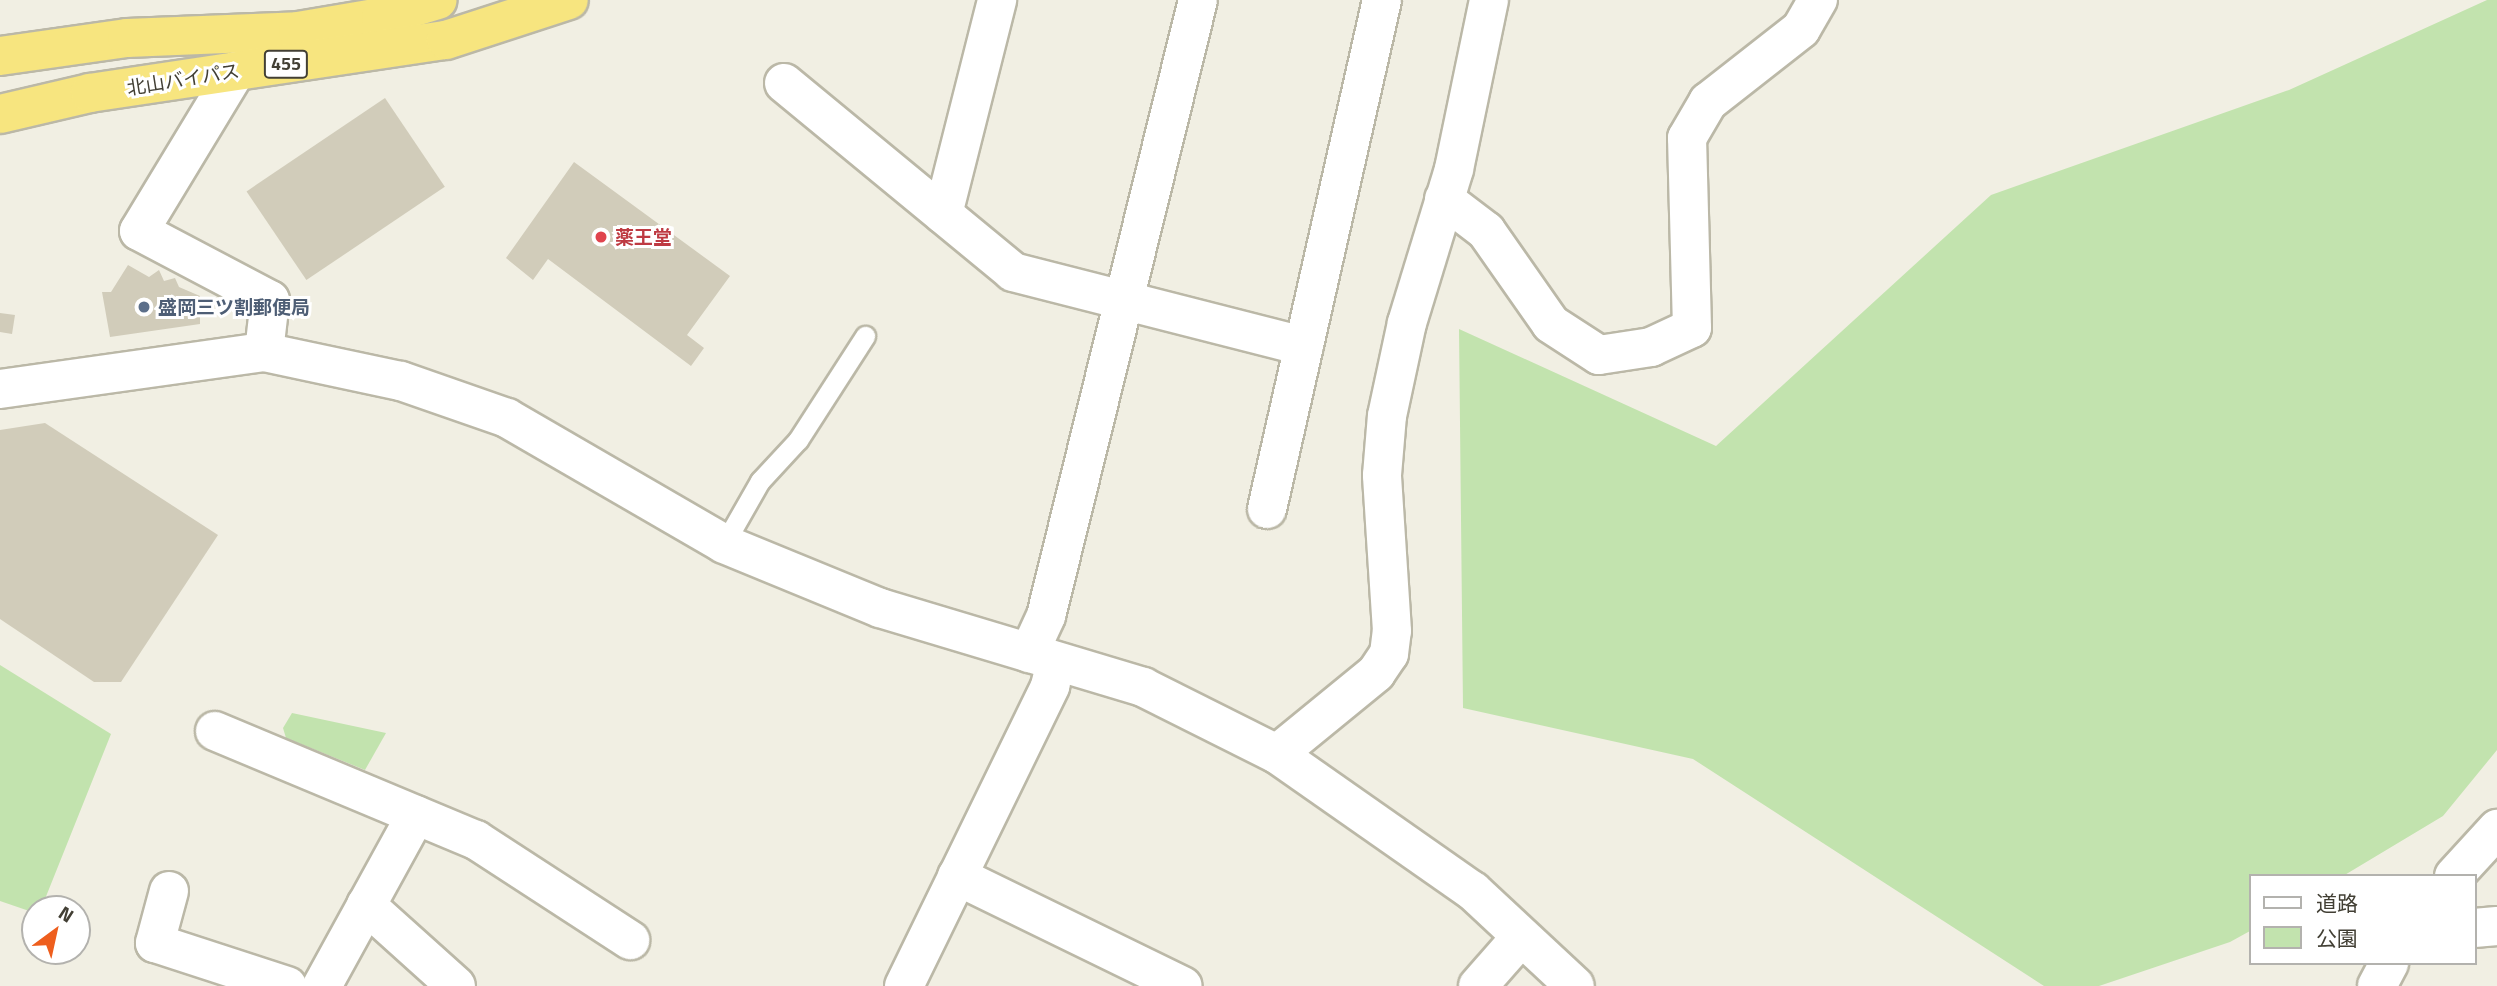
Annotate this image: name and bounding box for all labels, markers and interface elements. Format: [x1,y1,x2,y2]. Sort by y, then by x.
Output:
road number: 455 [263,50,309,78]
street label: 北山バイパス [125,59,241,99]
place label: 薬王堂 [615,226,672,248]
marker: 薬王堂 [593,229,609,245]
place label: 盛岡三ツ割郵便局 [158,296,310,318]
marker: 盛岡三ツ割郵便局 [136,299,152,315]
legend [2248,874,2476,965]
text: 道路 [2316,887,2358,919]
north arrow [21,895,91,965]
text: N [53,898,80,929]
text: 公園 [2316,922,2358,954]

